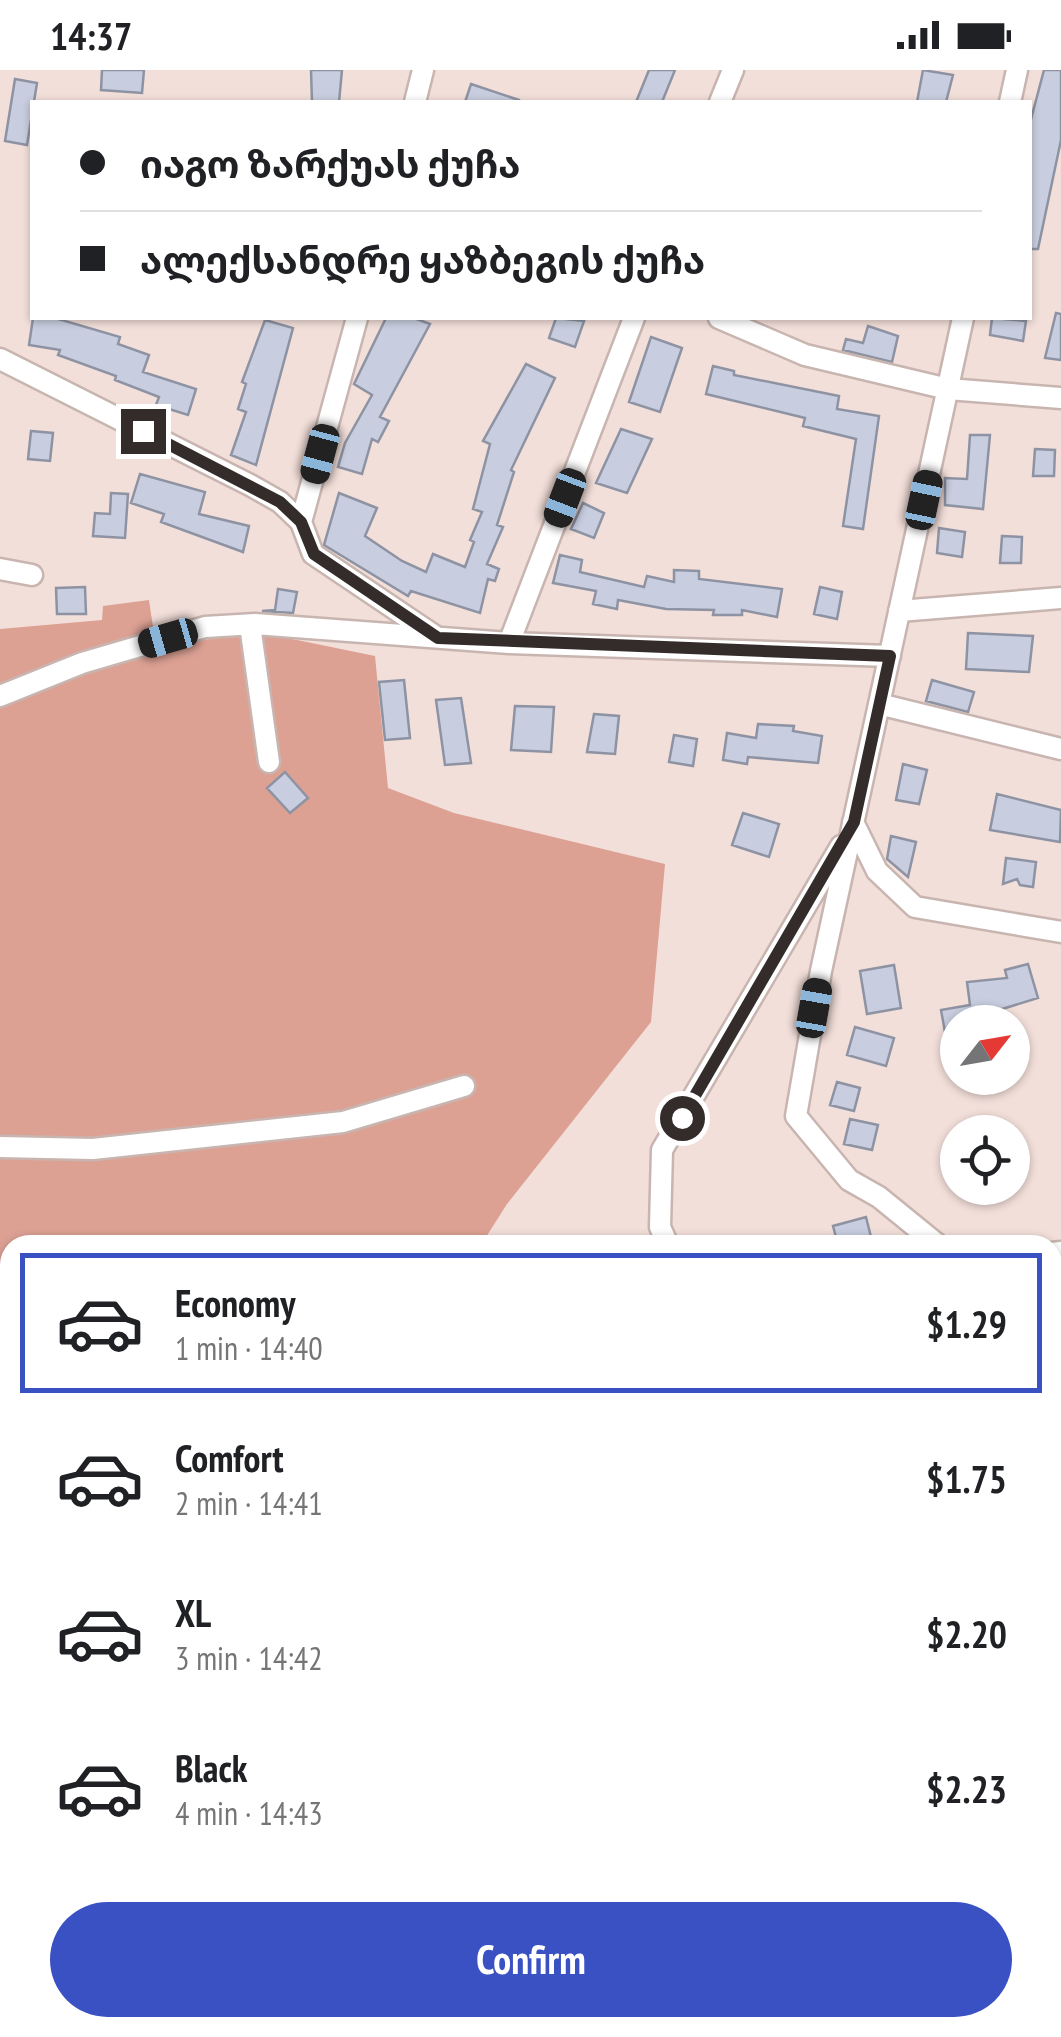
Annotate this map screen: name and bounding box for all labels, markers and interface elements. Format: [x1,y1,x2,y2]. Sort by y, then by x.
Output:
text: 14:37 [50,11,132,60]
text: იაგო ზარქუას ქუჩა [140,139,521,188]
text: ალექსანდრე ყაზბეგის ქუჩა [140,235,705,284]
route end [121,409,166,454]
car [298,421,342,487]
car [540,465,590,531]
car [903,468,945,532]
car [135,615,201,661]
car [794,976,834,1040]
north arrow [940,1005,1030,1095]
map controls [940,1005,1030,1205]
route start [660,1096,705,1141]
button: locate [940,1115,1030,1205]
icon: car [55,1278,145,1368]
text: Economy [175,1278,295,1327]
text: $1.29 [926,1299,1007,1348]
text: 1 min · 14:40 [175,1327,323,1369]
icon: car [55,1433,145,1523]
text: Comfort [175,1433,284,1482]
text: $1.75 [926,1454,1007,1503]
text: 2 min · 14:41 [175,1482,323,1524]
icon: car [55,1588,145,1678]
text: XL [175,1588,211,1637]
text: $2.20 [926,1609,1007,1658]
text: 3 min · 14:42 [175,1637,323,1679]
icon: car [55,1743,145,1833]
text: Black [175,1743,248,1792]
text: $2.23 [926,1764,1007,1813]
text: 4 min · 14:43 [175,1792,323,1834]
button: Confirm [50,1902,1012,2017]

